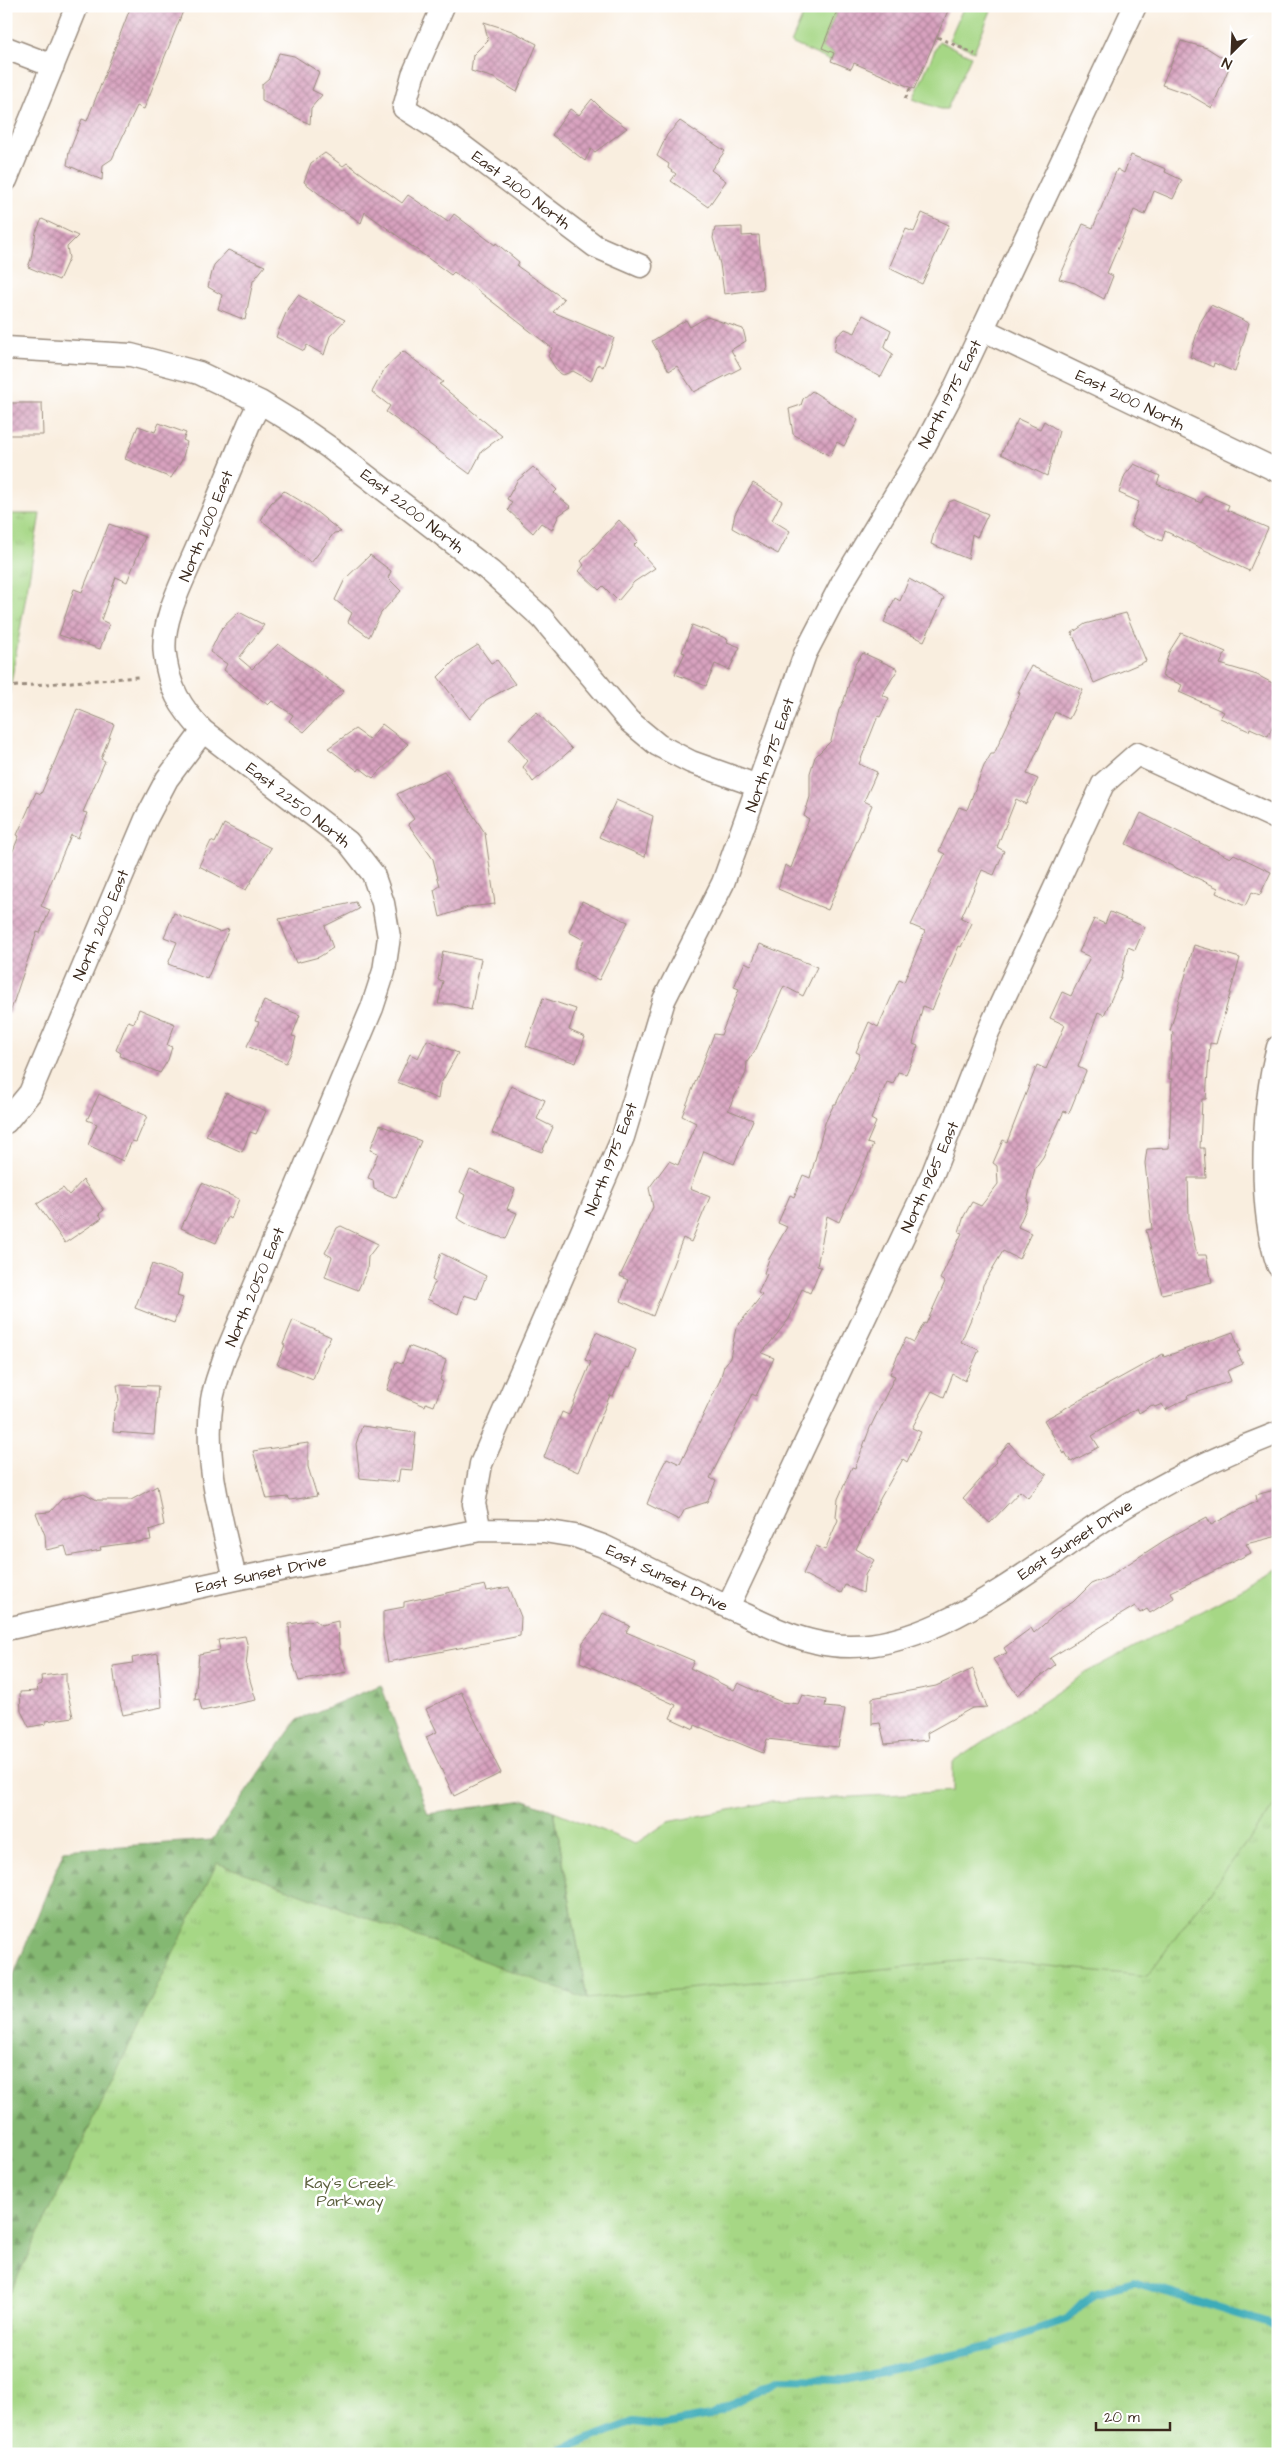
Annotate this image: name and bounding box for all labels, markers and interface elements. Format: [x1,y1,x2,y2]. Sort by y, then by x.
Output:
north arrow [1206,28,1256,78]
text: N [1219,52,1235,74]
street label: East 2100 North [467,146,575,235]
street label: North 1975 East [913,335,987,452]
street label: East 2100 North [1072,364,1188,436]
street label: East 2200 North [356,464,468,558]
street label: North 2100 East [174,466,239,585]
street label: North 1975 East [740,694,800,815]
street label: East 2250 North [241,757,355,853]
street label: North 2100 East [68,866,134,984]
street label: North 1975 East [579,1099,643,1219]
street label: North 1965 East [896,1117,965,1236]
street label: North 2050 East [220,1223,290,1350]
street label: East Sunset Drive [1013,1494,1137,1585]
street label: East Sunset Drive [602,1539,732,1617]
street label: East Sunset Drive [194,1549,329,1599]
park label: Kay's Creek Parkway [305,2172,396,2213]
scale bar [1096,2400,1170,2432]
text: 20 m [1104,2407,1140,2428]

